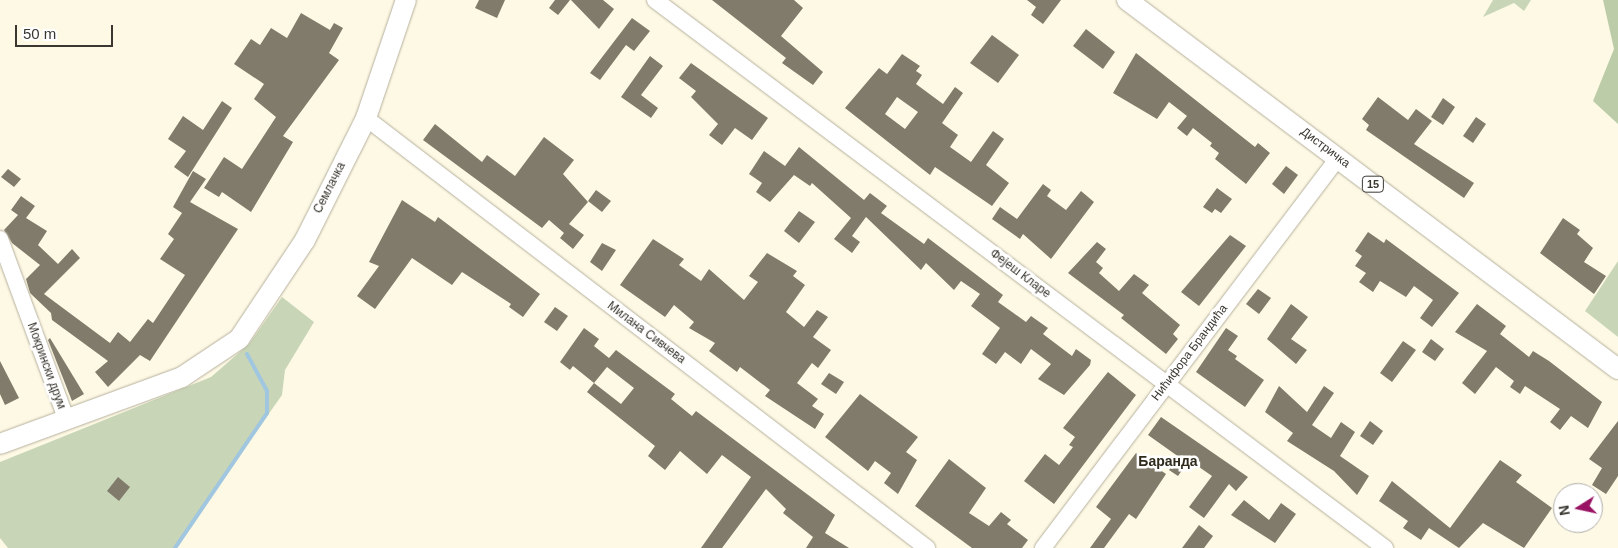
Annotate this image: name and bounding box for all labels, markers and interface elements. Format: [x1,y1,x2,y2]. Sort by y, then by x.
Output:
scale bar [18,15,115,47]
text: 50 m [23,25,56,42]
street label: Дистричка [1297,125,1353,171]
street label: Семлачка [311,160,349,216]
road number: 15 [1362,175,1384,192]
street label: Фејеш Кларе [987,247,1053,301]
street label: Милана Сивчева [604,299,688,367]
street label: Нићифора Брандића [1149,302,1231,404]
street label: Мокрински друм [24,321,68,411]
district label: Баранда [1138,453,1198,469]
north arrow [1553,483,1603,533]
text: N [1555,504,1573,517]

